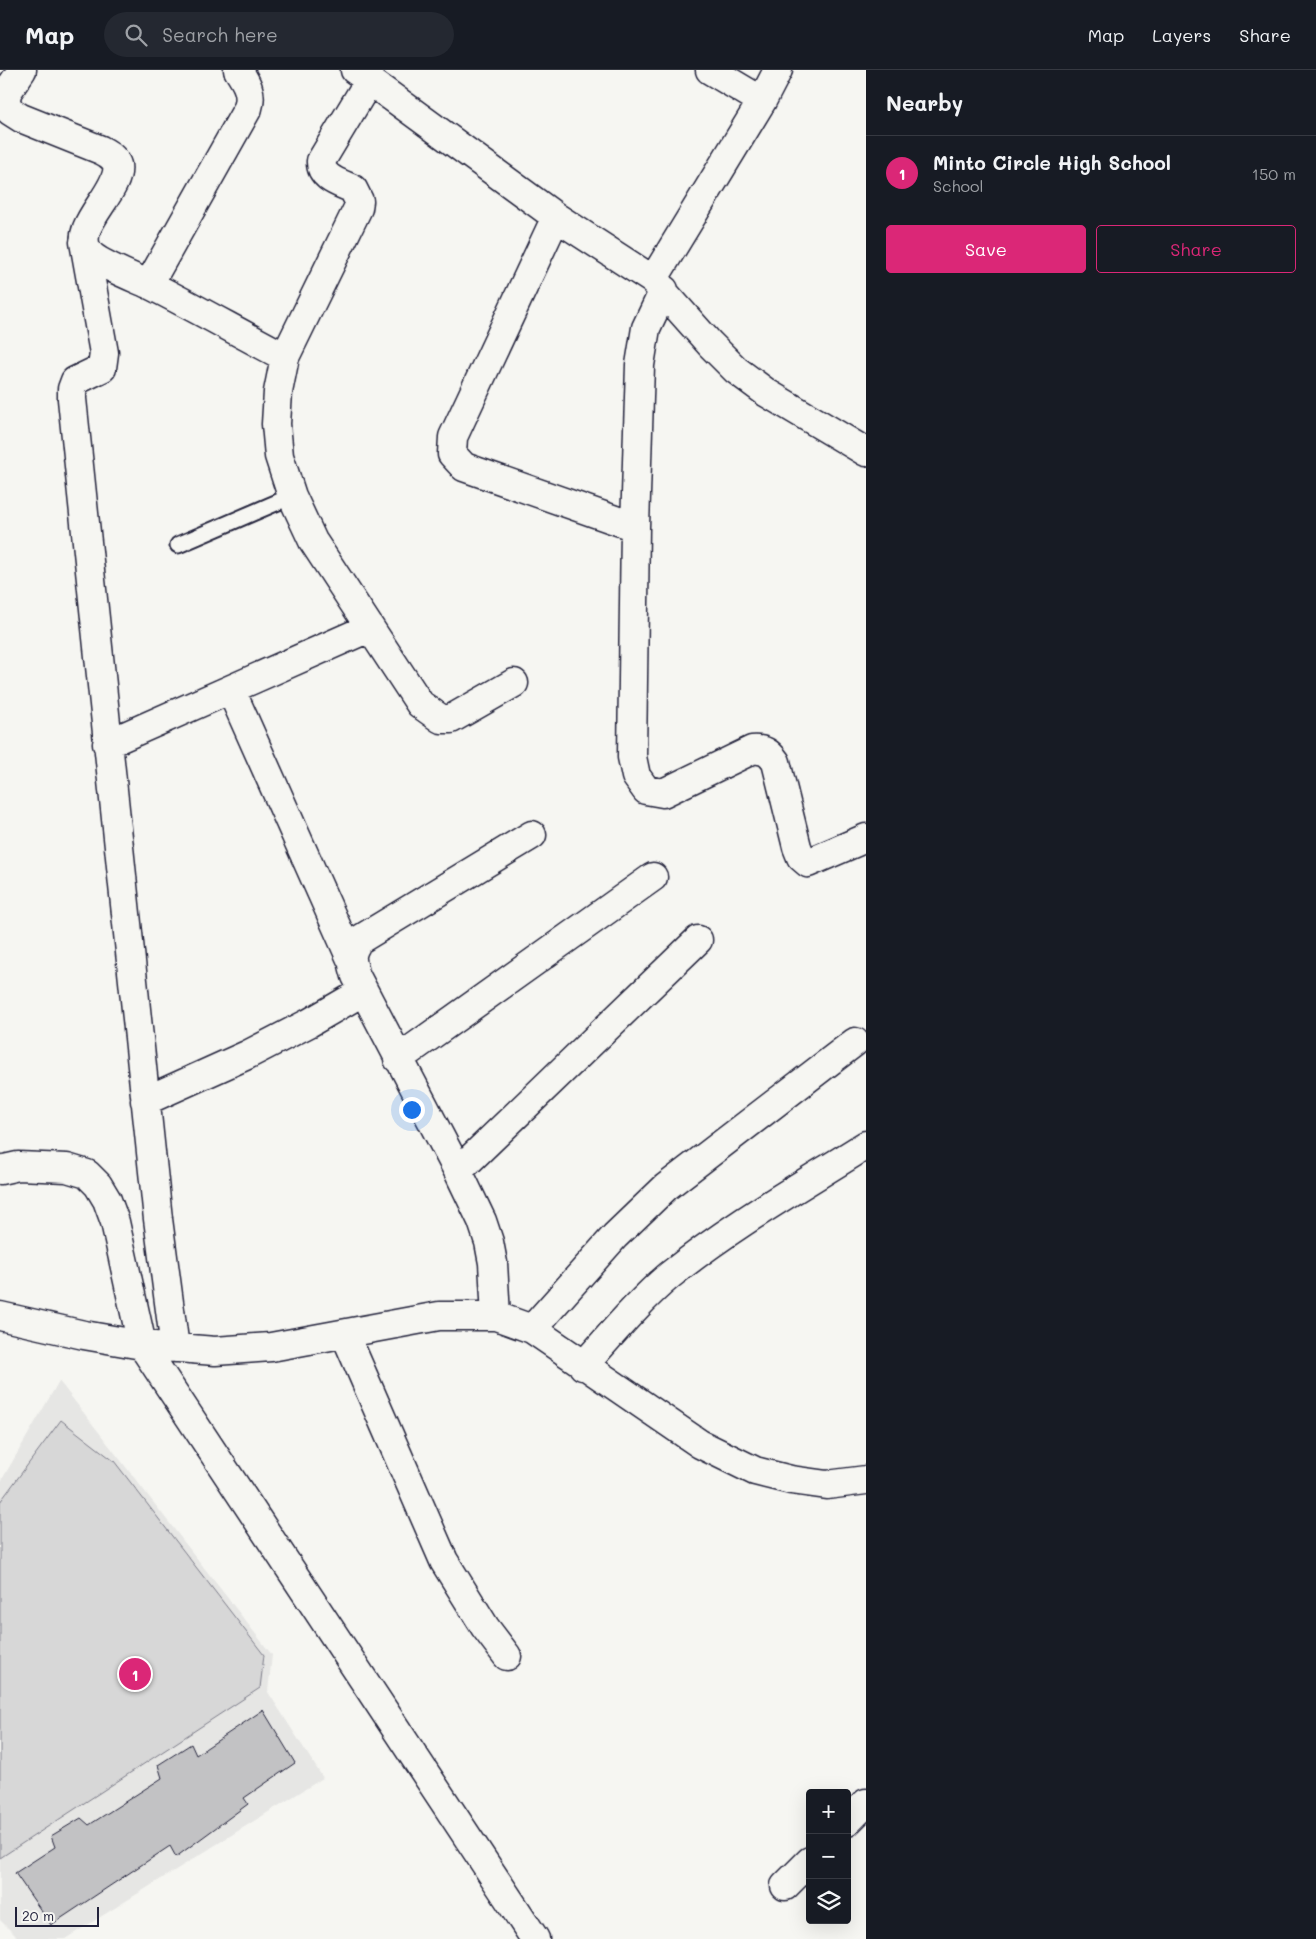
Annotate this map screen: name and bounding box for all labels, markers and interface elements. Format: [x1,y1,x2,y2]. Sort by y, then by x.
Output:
search box [104,12,454,57]
text: Map [25,19,74,50]
icon: search [122,21,150,49]
text: Search here [162,22,278,47]
text: Map [1088,23,1124,47]
text: Layers [1152,23,1211,47]
text: Share [1239,23,1291,47]
text: Nearby [886,89,963,116]
text: Minto Circle High School [933,150,1171,175]
text: 1 [898,163,906,184]
text: 150 m [1252,163,1296,184]
text: School [933,175,983,196]
button: Save [886,225,1086,273]
button: Share [1096,225,1296,273]
your location [399,1097,425,1123]
pin: 1 [119,1655,151,1693]
map controls [806,1789,851,1924]
button: + [806,1789,851,1834]
button: − [806,1834,851,1879]
button: layers [806,1879,851,1924]
scale bar [15,1904,99,1927]
text: 20 m [22,1906,54,1925]

